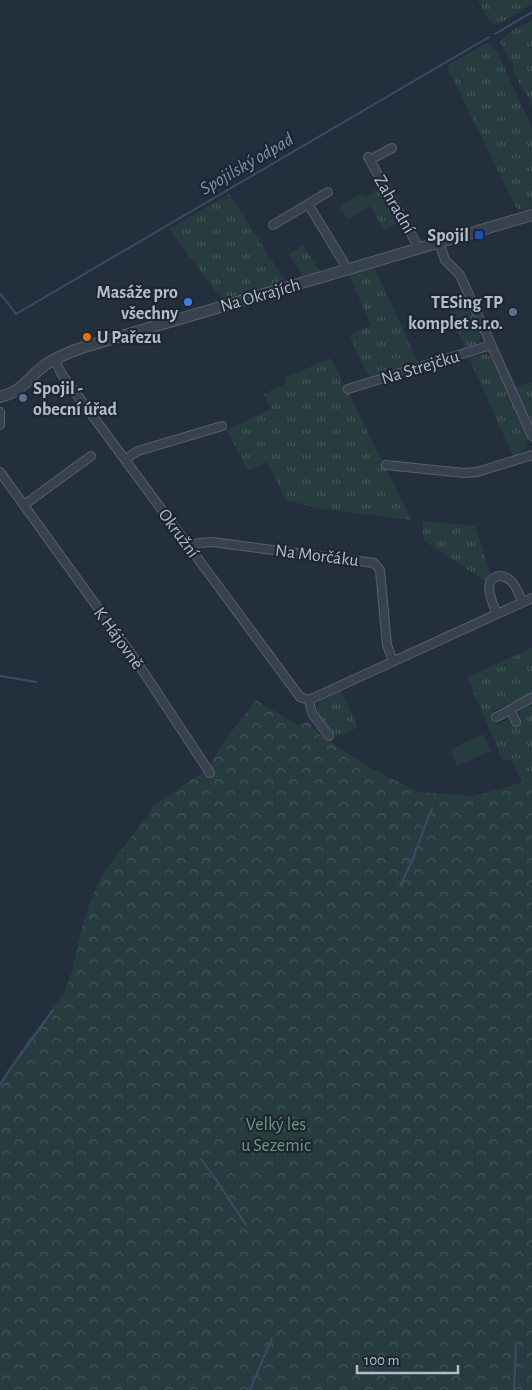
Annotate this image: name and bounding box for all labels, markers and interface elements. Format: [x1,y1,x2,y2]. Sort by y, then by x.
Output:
water label: Spojilský odpad [197,130,297,199]
street label: Zahradní [370,172,418,237]
place label: Spojil [427,227,469,245]
marker: Spojil [473,229,485,241]
street label: Na Okrajích [218,276,302,316]
place label: Masáže pro všechny [97,284,179,323]
place label: TESing TP komplet s.r.o. [408,294,503,333]
marker: Masáže pro všechny [182,296,194,308]
marker: TESing TP komplet s.r.o. [507,306,519,318]
place label: U Pařezu [97,329,162,347]
marker: U Pařezu [81,331,93,343]
street label: Na Strejčku [379,348,461,388]
place label: Spojil - obecní úřad [33,380,118,419]
marker: Spojil - obecní úřad [17,392,29,404]
street label: Okružní [155,506,202,562]
street label: Na Morčáku [274,542,360,570]
street label: K Hájovně [90,604,147,673]
park label: Velký les u Sezemic [241,1116,311,1155]
scale bar [357,1342,458,1374]
text: 100 m [364,1353,399,1368]

